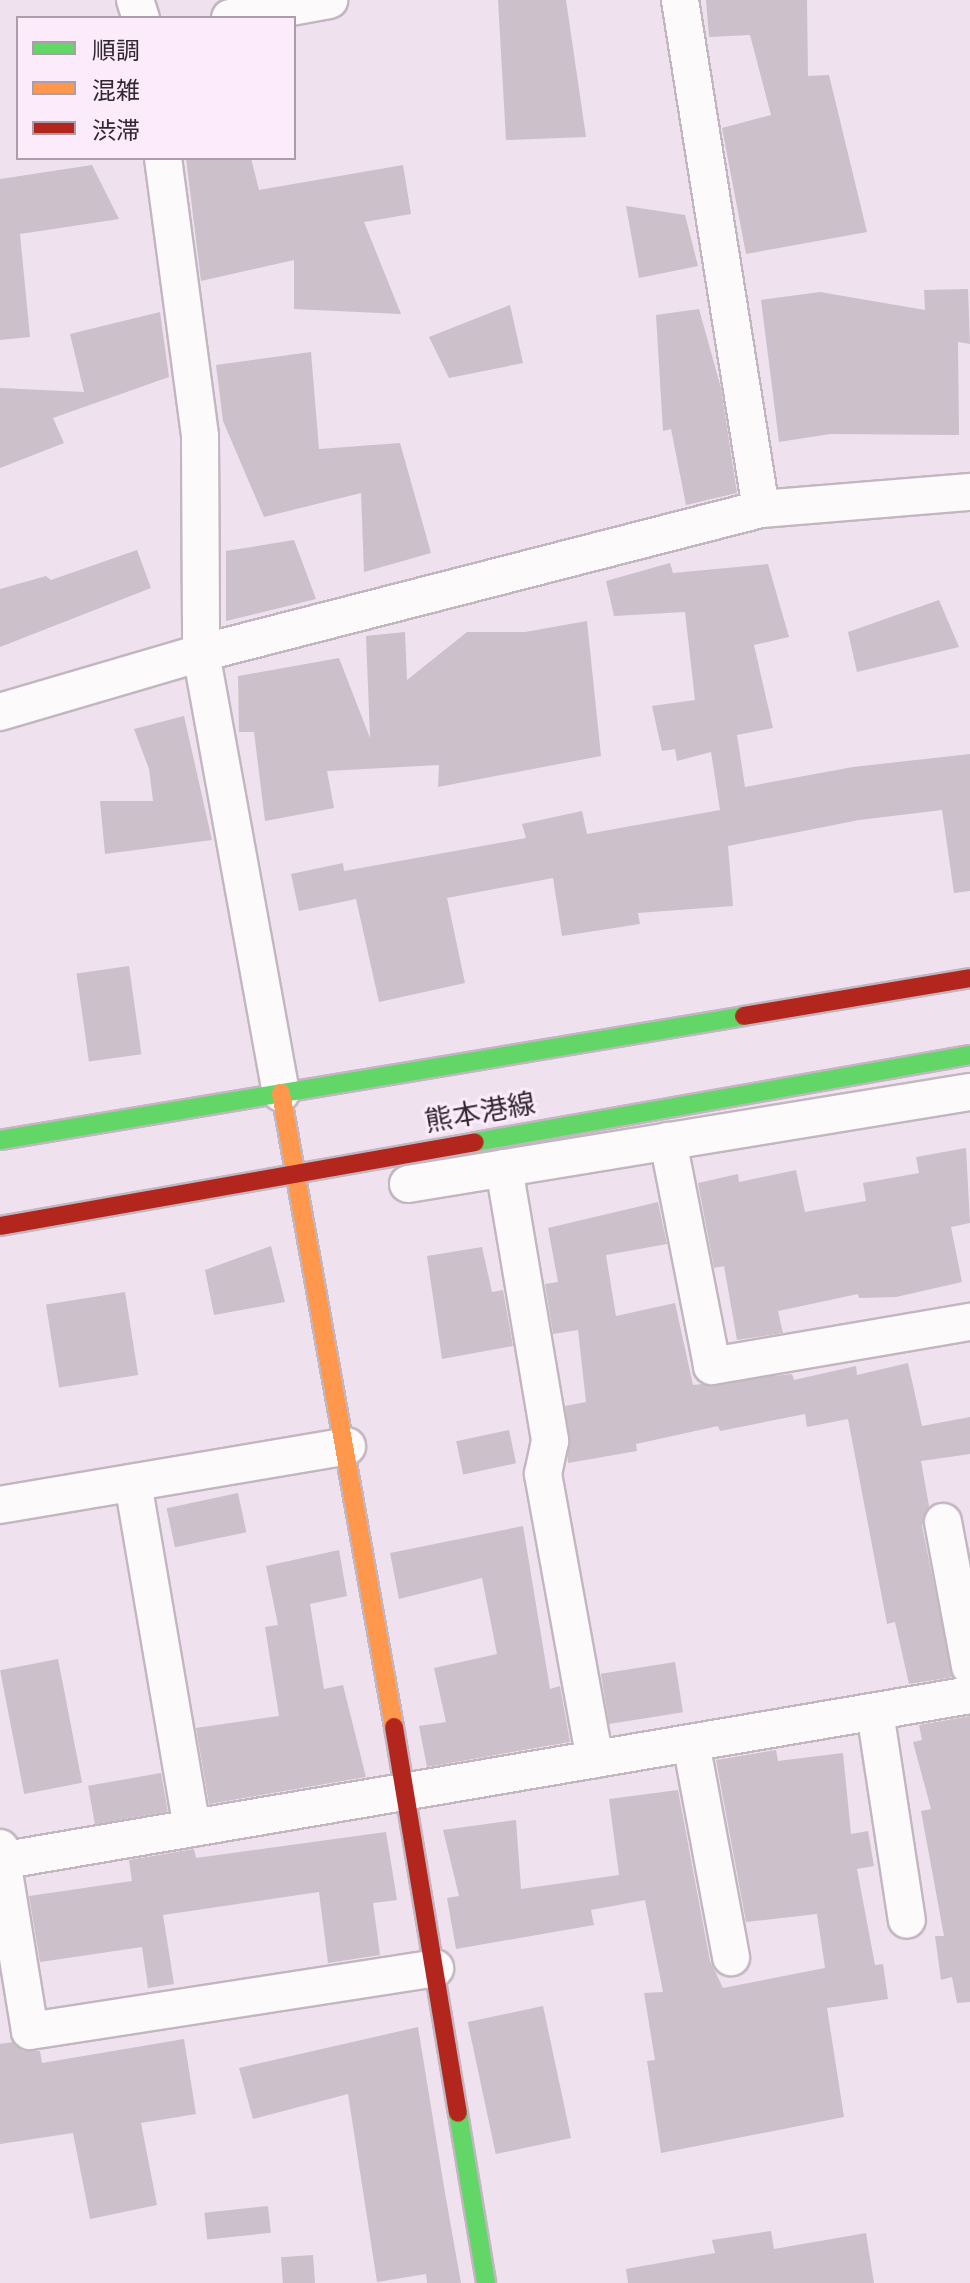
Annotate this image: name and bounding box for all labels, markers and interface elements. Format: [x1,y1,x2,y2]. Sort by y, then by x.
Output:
legend [16,16,296,160]
text: 順調 [92,35,140,64]
text: 混雑 [92,75,140,104]
text: 渋滞 [92,115,140,144]
street label: 熊本港線 [422,1085,538,1137]

